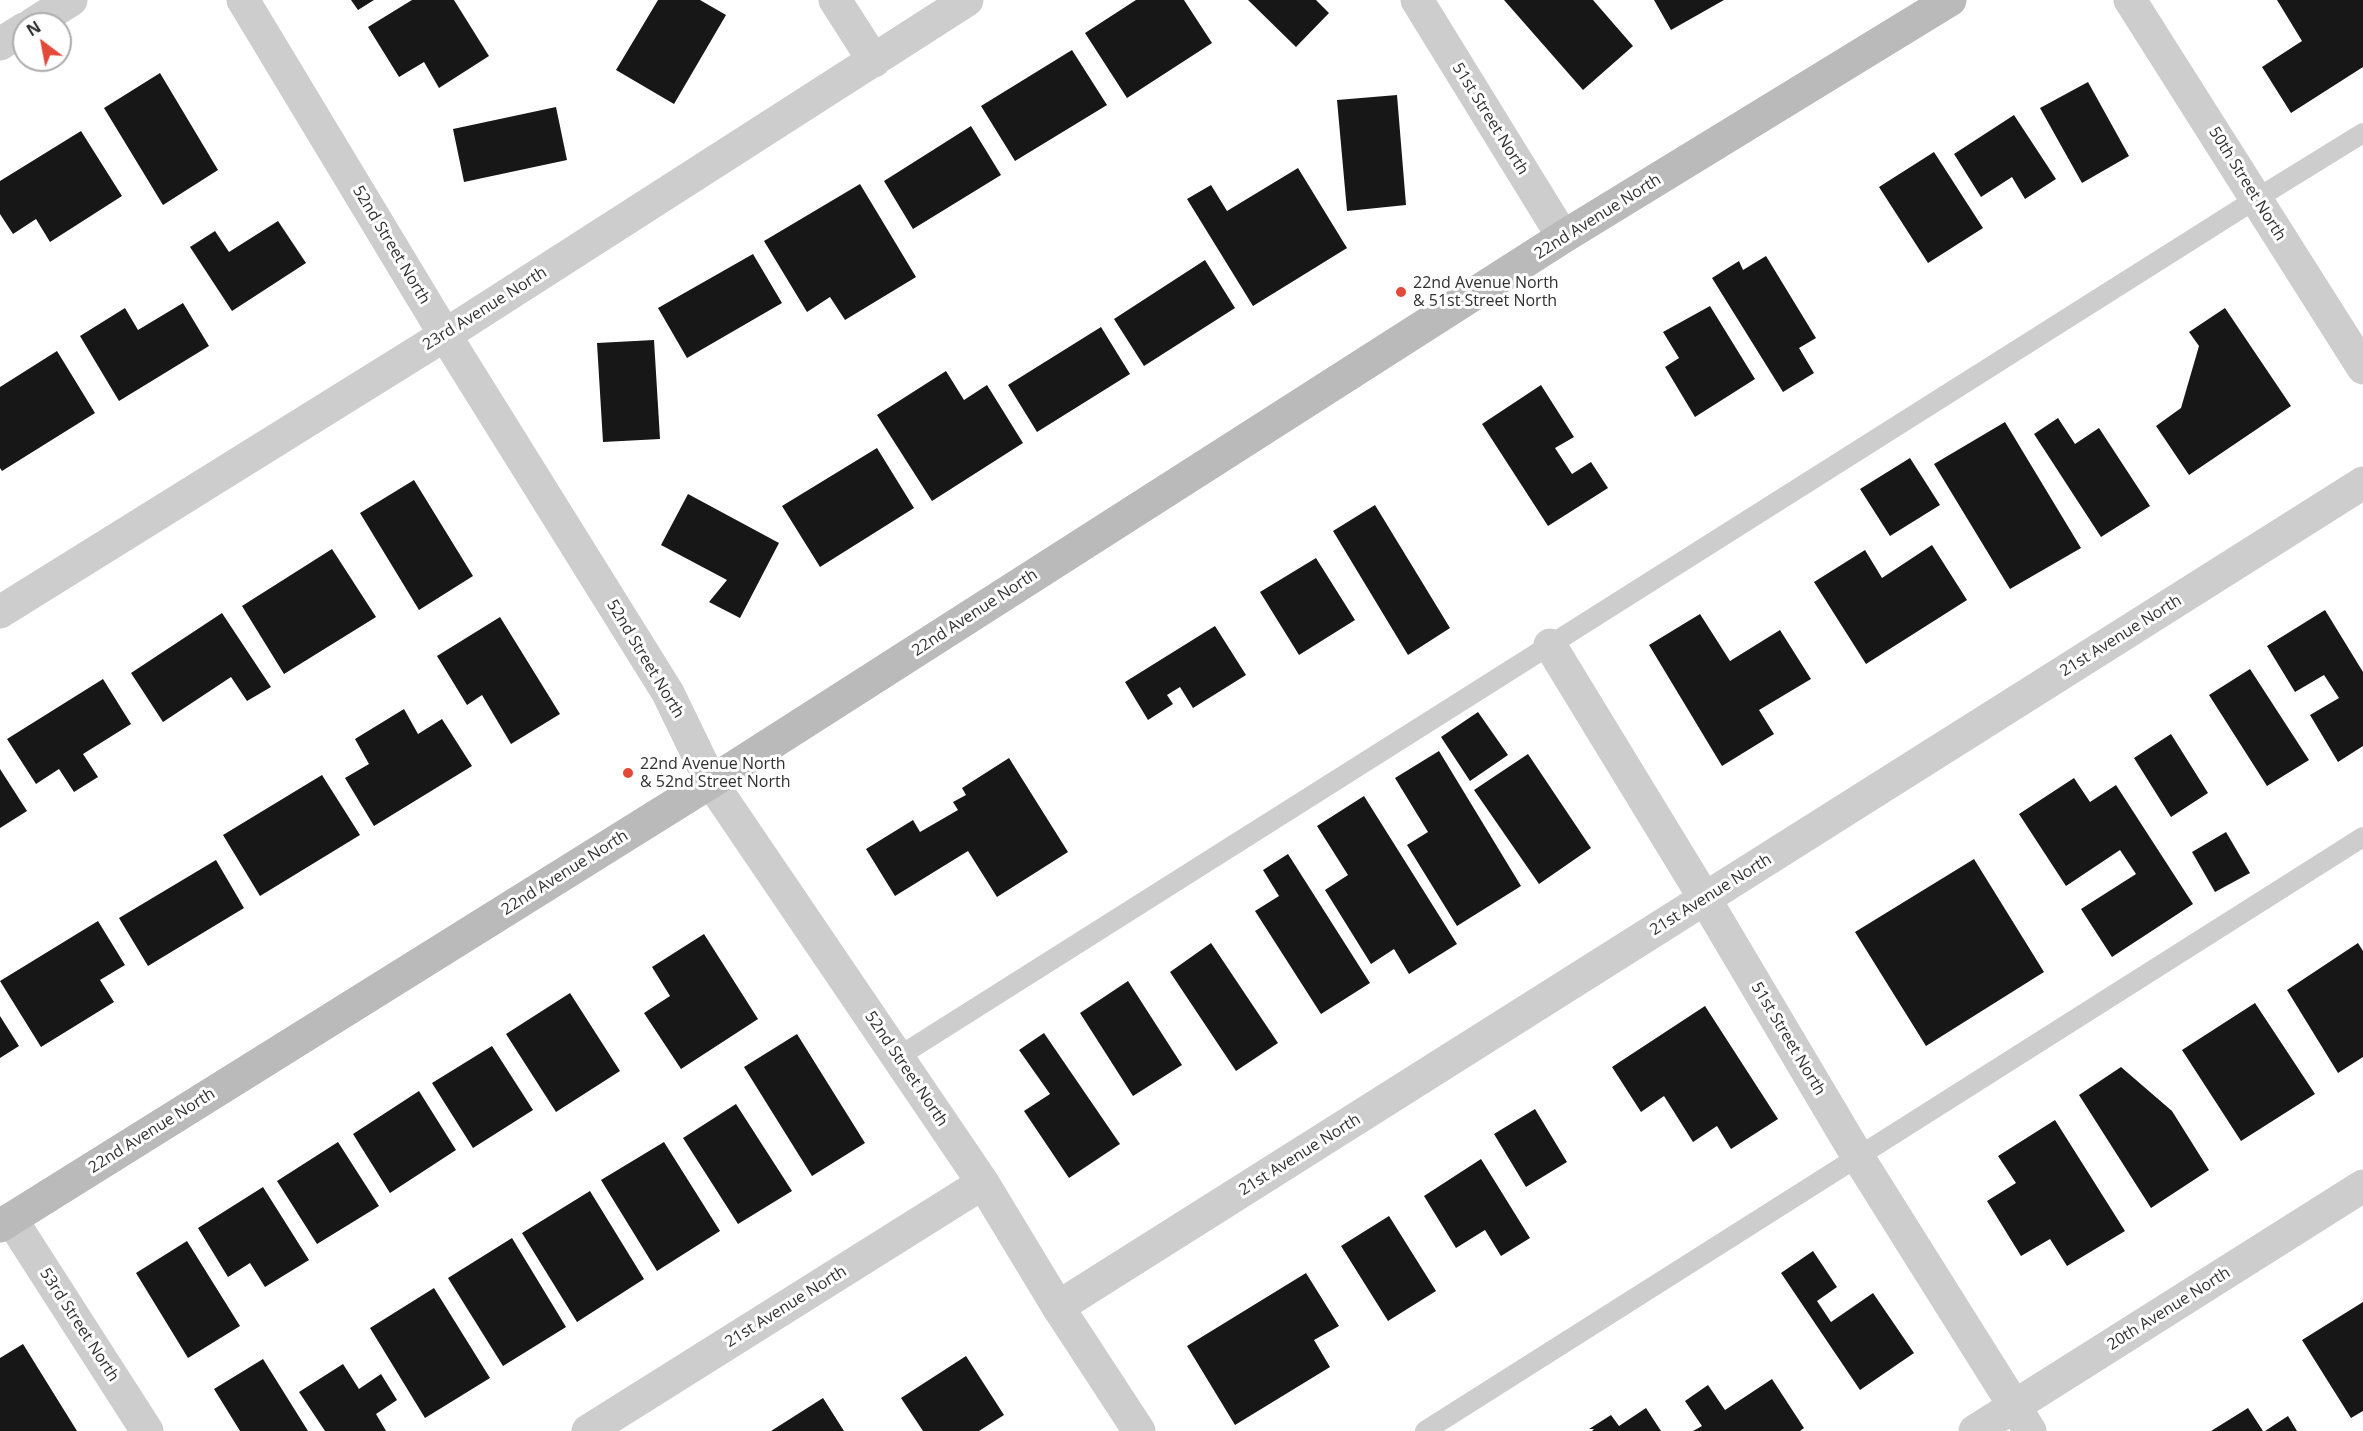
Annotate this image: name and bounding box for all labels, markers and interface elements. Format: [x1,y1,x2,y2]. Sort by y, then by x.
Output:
north arrow [12,12,72,72]
text: N [22,16,45,41]
street label: 51st Street North [1448,59,1532,179]
street label: 50th Street North [2204,124,2290,244]
street label: 22nd Avenue North [1531,170,1665,264]
street label: 52nd Street North [348,182,434,308]
street label: 23rd Avenue North [420,263,550,355]
place label: 22nd Avenue North & 51st Street North [1413,273,1559,311]
marker: 22nd Avenue North & 51st Street North [1394,285,1408,299]
street label: 22nd Avenue North [909,565,1041,661]
street label: 21st Avenue North [2057,591,2185,681]
street label: 52nd Street North [602,596,688,722]
place label: 22nd Avenue North & 52nd Street North [640,754,790,792]
marker: 22nd Avenue North & 52nd Street North [621,766,635,780]
street label: 22nd Avenue North [498,826,632,920]
street label: 21st Avenue North [1647,850,1775,940]
street label: 51st Street North [1747,979,1829,1099]
street label: 52nd Street North [860,1008,952,1130]
street label: 22nd Avenue North [85,1084,219,1178]
street label: 21st Avenue North [1236,1110,1364,1200]
street label: 21st Avenue North [722,1262,850,1352]
street label: 20th Avenue North [2104,1263,2234,1355]
street label: 53rd Street North [35,1265,123,1385]

